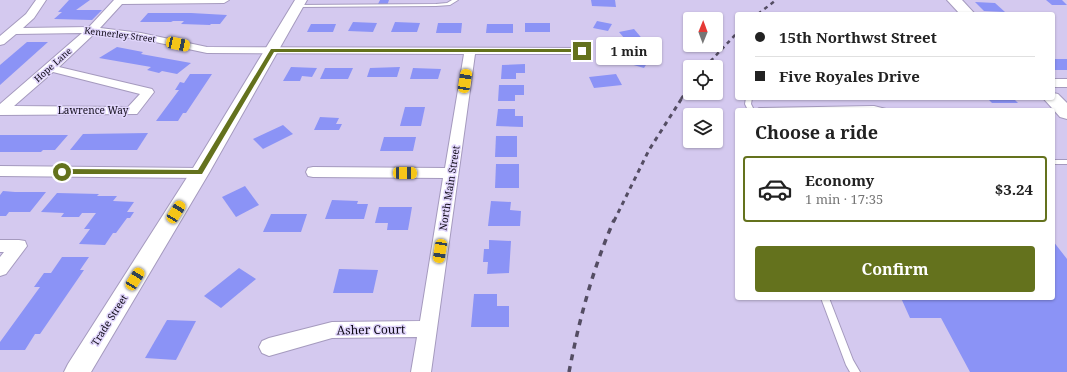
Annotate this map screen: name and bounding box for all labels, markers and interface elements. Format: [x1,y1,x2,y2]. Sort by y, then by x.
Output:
north arrow [683,12,723,52]
map controls [683,12,723,148]
street label: Kennerley Street [84,24,156,45]
text: 15th Northwst Street [779,27,937,47]
car [165,36,191,52]
callout: 1 min [596,37,662,65]
route end [573,42,591,60]
text: 1 min [611,42,647,60]
street label: Hope Lane [31,44,74,85]
button: locate [683,60,723,100]
text: Five Royales Drive [779,66,920,86]
car [457,68,473,94]
street label: Lawrence Way [58,103,129,117]
button: layers [683,108,723,148]
text: Choose a ride [755,120,878,144]
street label: North Main Street [435,144,463,231]
route start [53,163,71,181]
car [393,167,417,179]
text: Economy [805,170,874,190]
icon: car [757,171,793,207]
text: $3.24 [995,179,1033,199]
text: 1 min · 17:35 [805,190,883,208]
car [165,199,187,225]
car [432,238,448,264]
button: Confirm [755,246,1035,292]
car [124,266,146,292]
street label: Trade Street [88,291,131,348]
street label: Asher Court [337,320,405,339]

